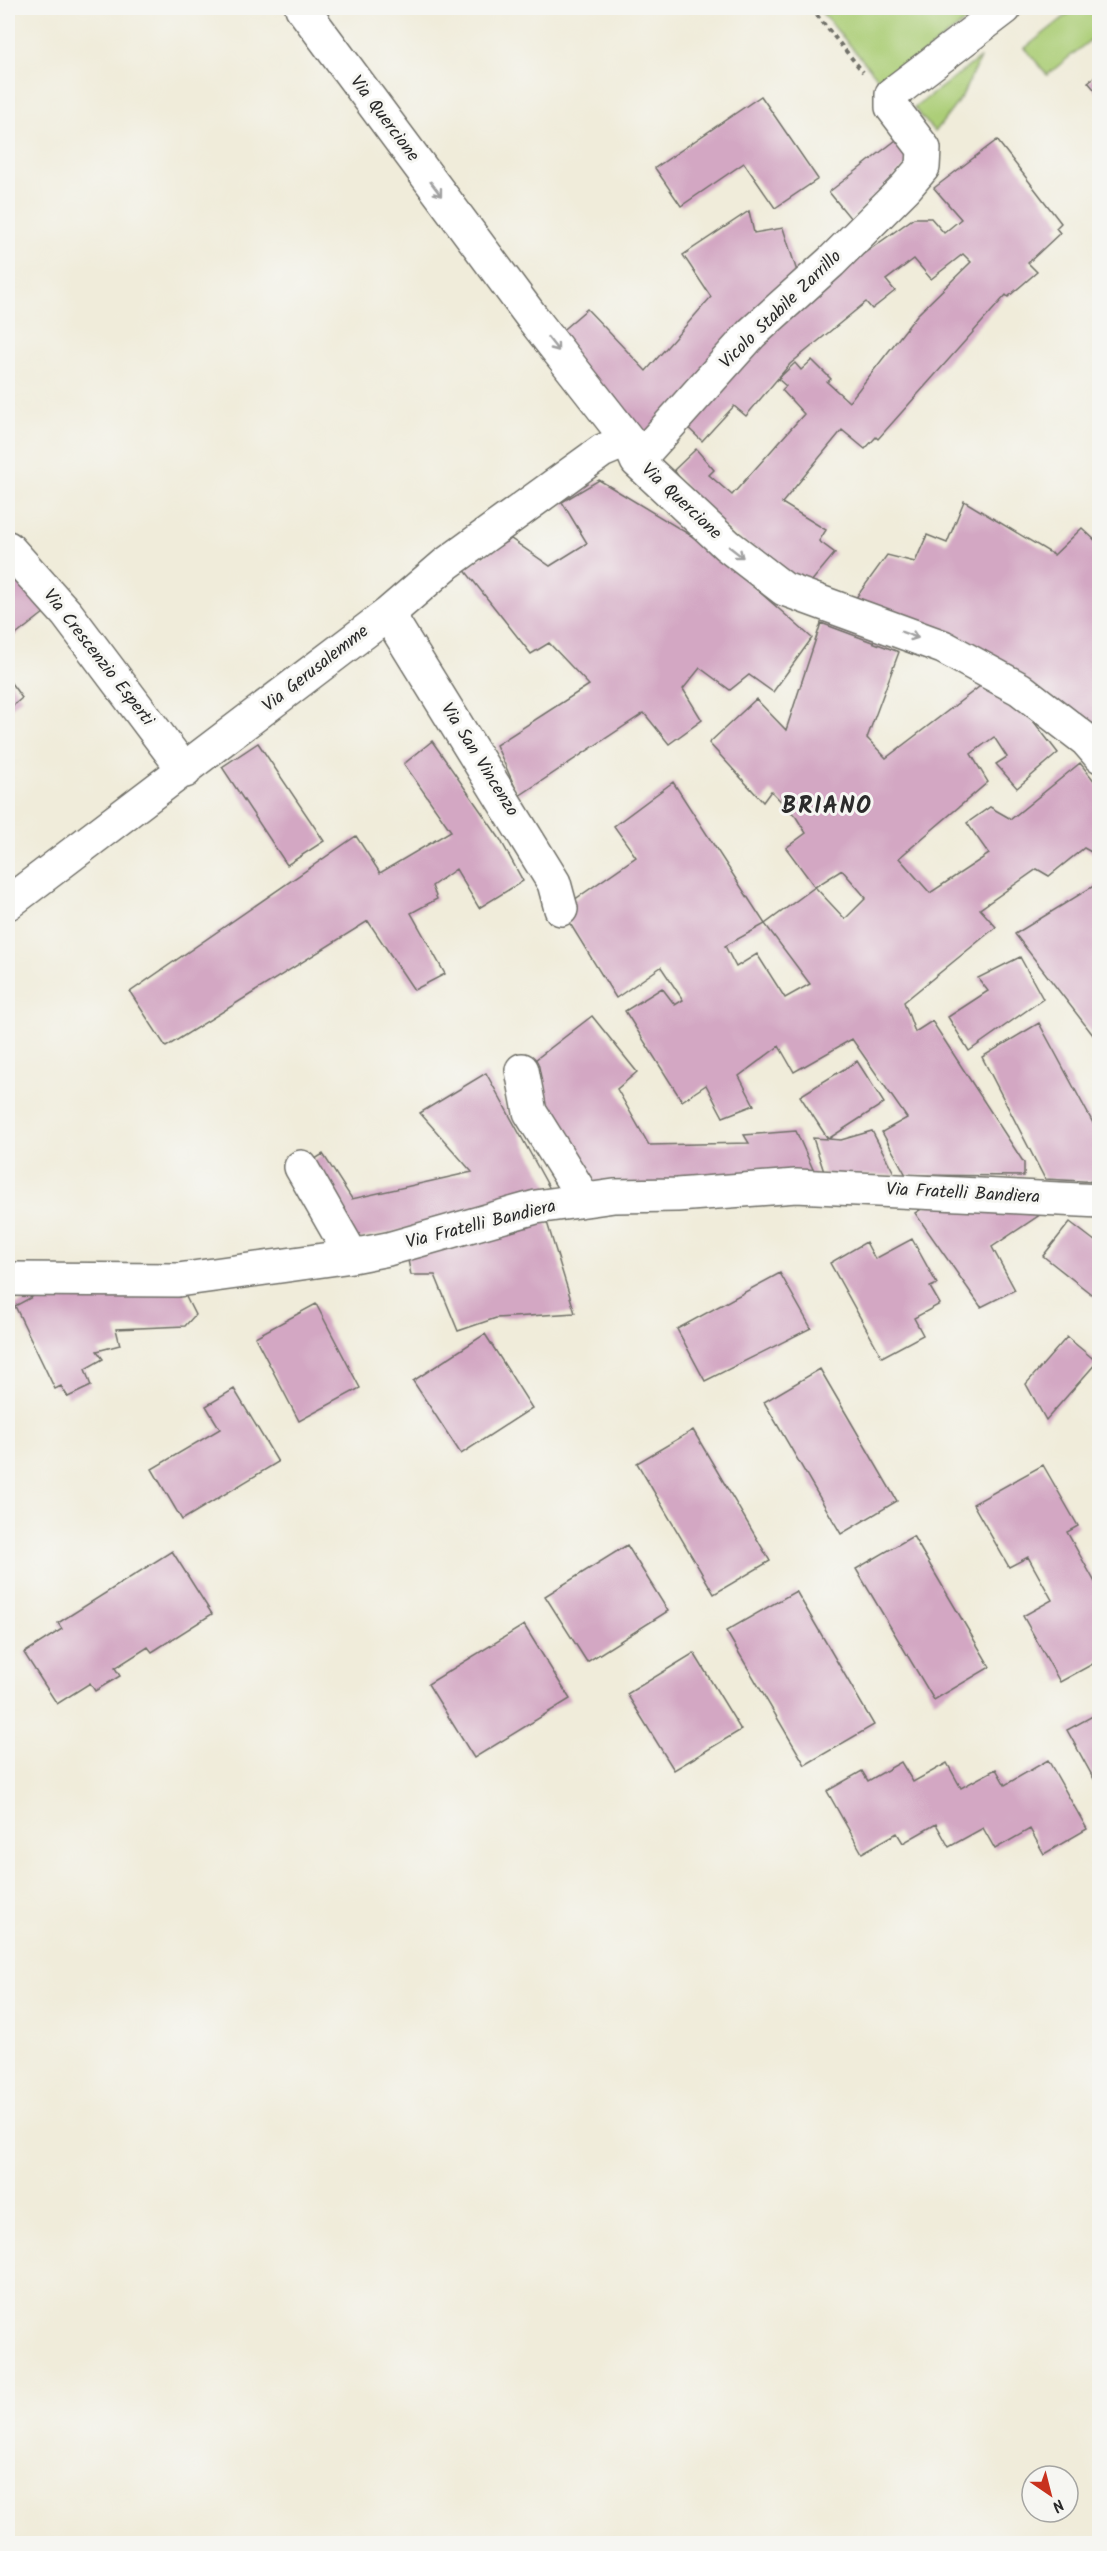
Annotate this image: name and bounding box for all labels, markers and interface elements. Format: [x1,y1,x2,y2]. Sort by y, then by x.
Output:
street label: Via Quercione [342,70,426,168]
one-way arrow [430,180,442,196]
street label: Vicolo Stabile Zarrillo [713,244,849,376]
one-way arrow [547,336,560,352]
street label: Via Quercione [634,457,728,547]
one-way arrow [728,546,744,559]
street label: Via Crescenzio Esperti [35,583,161,733]
street label: Via Gerusalemme [256,618,376,720]
one-way arrow [901,630,919,641]
street label: Via San Vincenzo [432,697,526,823]
district label: BRIANO [782,787,872,826]
street label: Via Fratelli Bandiera [885,1175,1041,1213]
street label: Via Fratelli Bandiera [403,1192,559,1258]
north arrow [1020,2464,1080,2524]
text: N [1046,2492,1069,2518]

